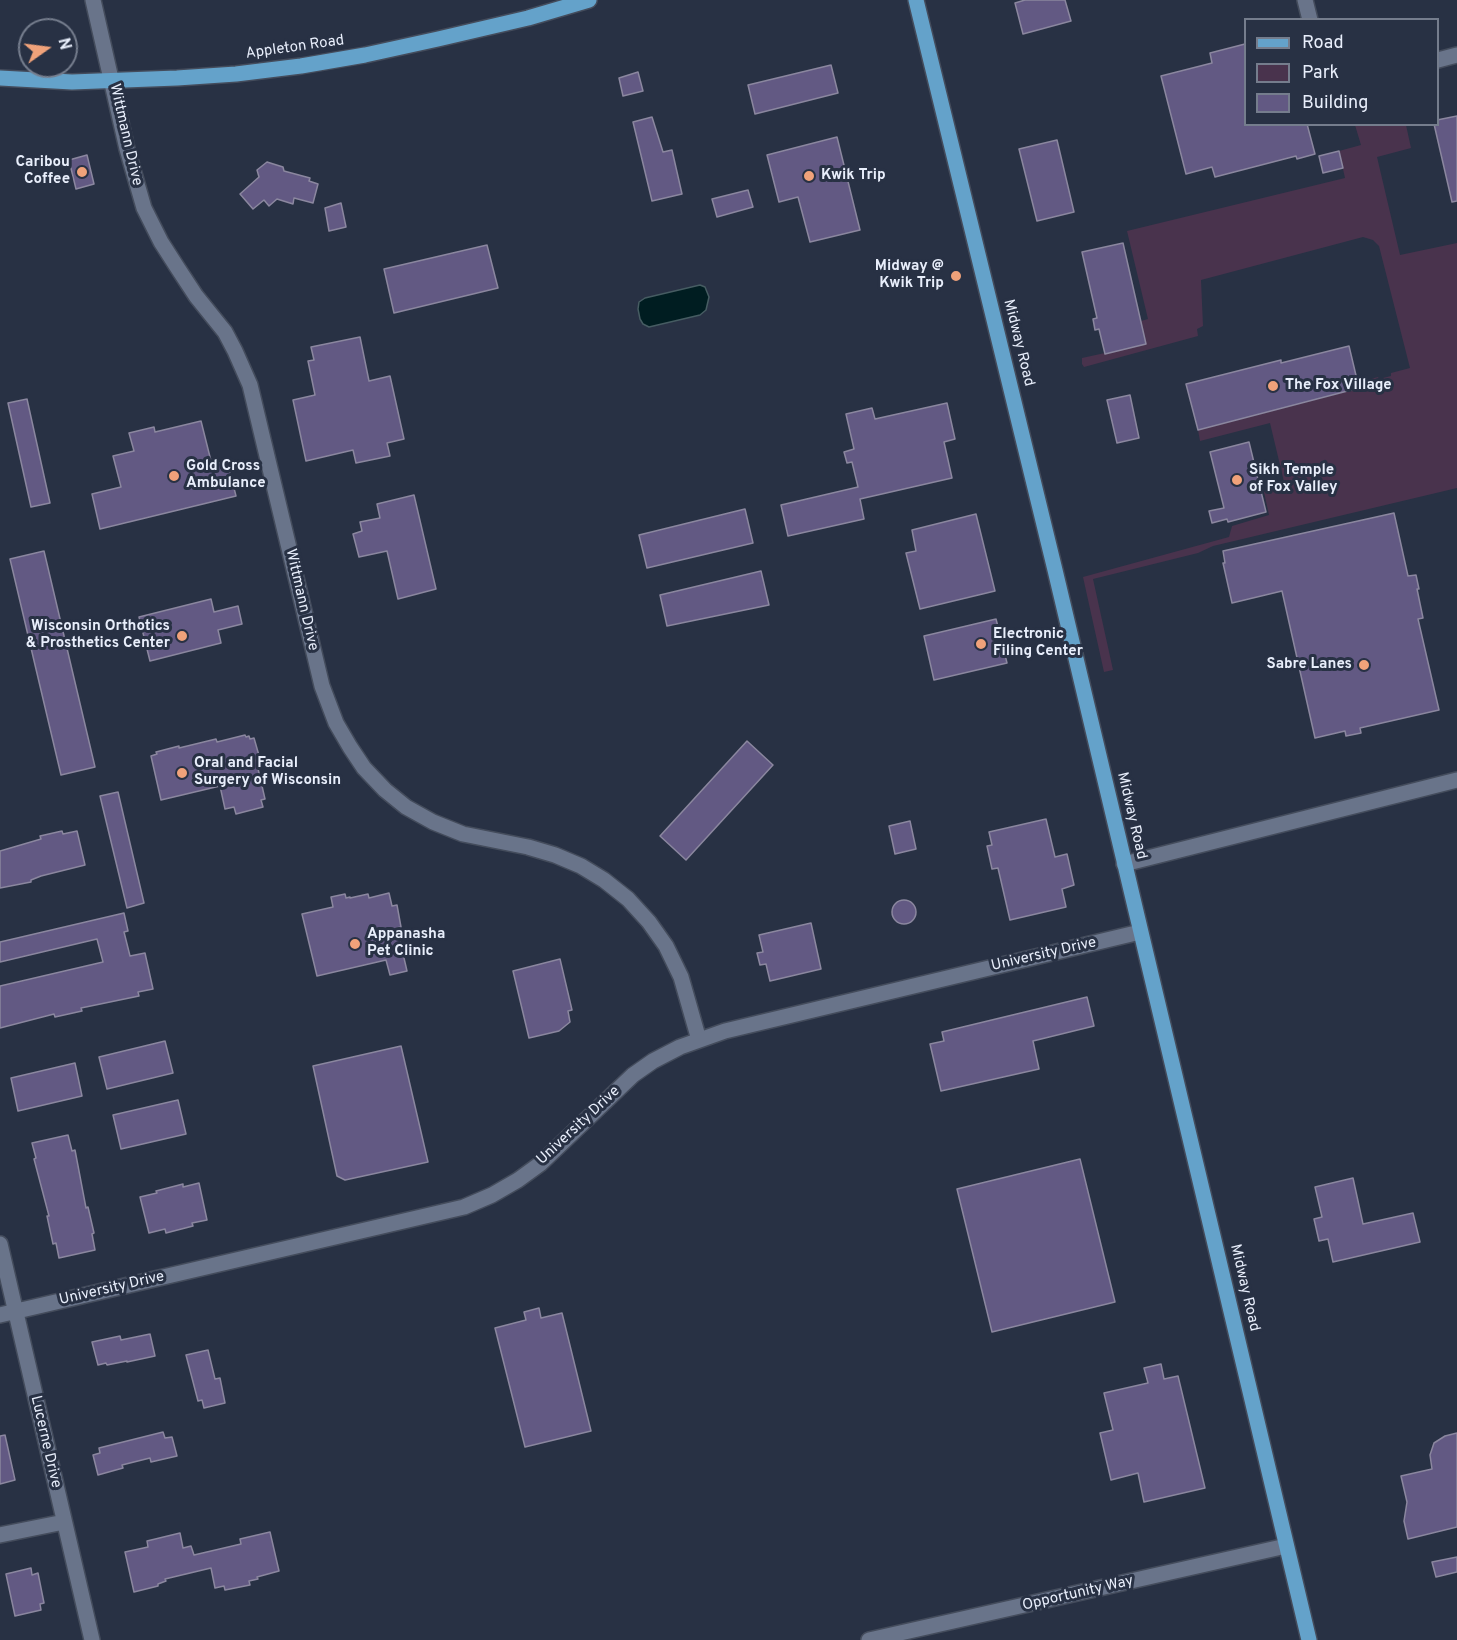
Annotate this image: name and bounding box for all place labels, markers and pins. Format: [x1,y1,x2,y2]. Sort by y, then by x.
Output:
place label: Caribou Coffee [15,154,70,189]
marker: Caribou Coffee [75,165,89,179]
place label: Kwik Trip [821,167,886,185]
marker: Kwik Trip [802,169,816,183]
place label: Midway @ Kwik Trip [875,258,944,293]
marker: Midway @ Kwik Trip [949,269,963,283]
place label: The Fox Village [1285,377,1392,395]
marker: The Fox Village [1266,379,1280,393]
place label: Gold Cross Ambulance [186,458,266,493]
place label: Sikh Temple of Fox Valley [1249,462,1337,497]
marker: Gold Cross Ambulance [167,469,181,483]
marker: Sikh Temple of Fox Valley [1230,473,1244,487]
place label: Wisconsin Orthotics & Prosthetics Center [26,618,170,653]
place label: Electronic Filing Center [993,626,1083,661]
marker: Wisconsin Orthotics & Prosthetics Center [175,629,189,643]
marker: Electronic Filing Center [974,637,988,651]
place label: Sabre Lanes [1266,656,1352,674]
marker: Sabre Lanes [1357,658,1371,672]
place label: Oral and Facial Surgery of Wisconsin [194,755,341,790]
marker: Oral and Facial Surgery of Wisconsin [175,766,189,780]
place label: Appanasha Pet Clinic [367,926,445,961]
marker: Appanasha Pet Clinic [348,937,362,951]

